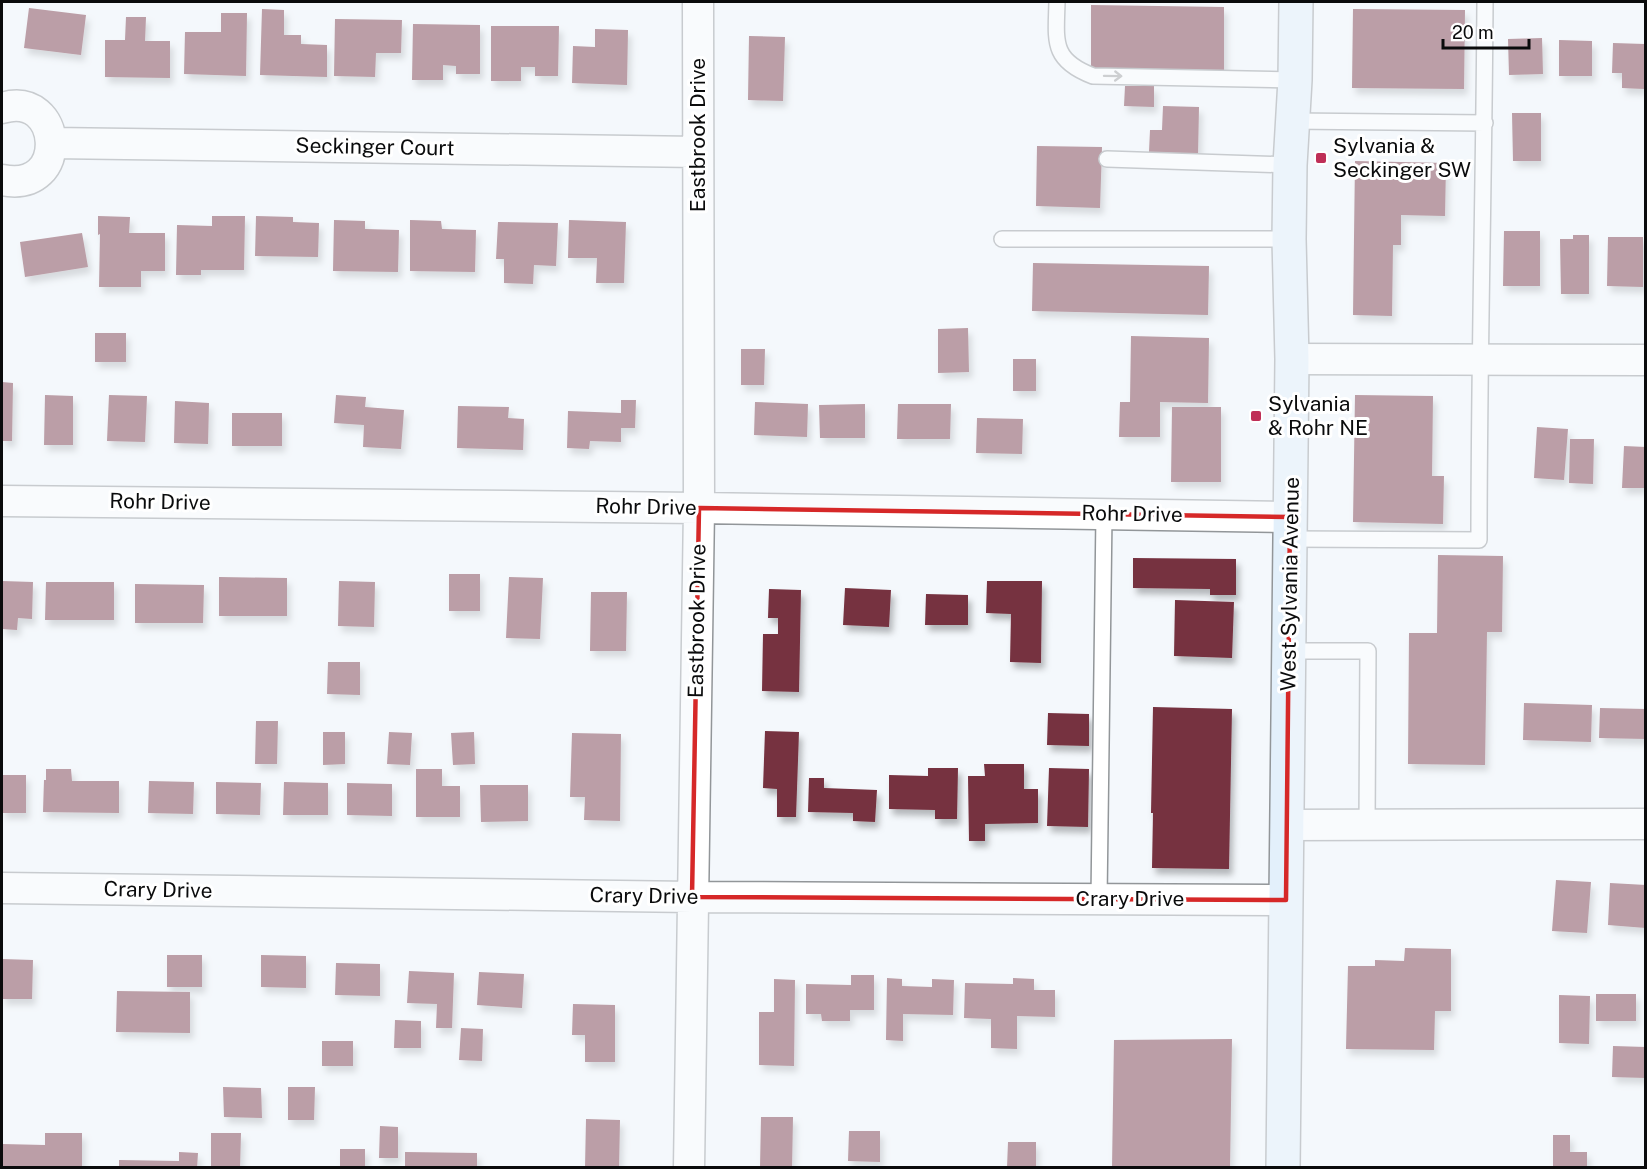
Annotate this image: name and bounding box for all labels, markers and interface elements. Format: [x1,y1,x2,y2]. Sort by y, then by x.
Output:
scale bar [1443,12,1528,50]
text: 20 m [1452,22,1494,43]
street label: Eastbrook Drive [685,58,710,212]
one-way arrow [1102,70,1122,82]
street label: Seckinger Court [295,133,455,160]
place label: Sylvania & Seckinger SW [1333,133,1471,182]
marker: Sylvania & Seckinger SW [1314,151,1328,165]
place label: Sylvania & Rohr NE [1268,391,1368,440]
marker: Sylvania & Rohr NE [1249,409,1263,423]
street label: West Sylvania Avenue [1275,477,1304,691]
street label: Rohr Drive [109,488,211,515]
street label: Rohr Drive [595,493,697,520]
street label: Rohr Drive [1081,500,1183,527]
street label: Eastbrook Drive [683,544,710,698]
street label: Crary Drive [103,876,213,903]
street label: Crary Drive [589,882,699,909]
street label: Crary Drive [1076,886,1184,911]

